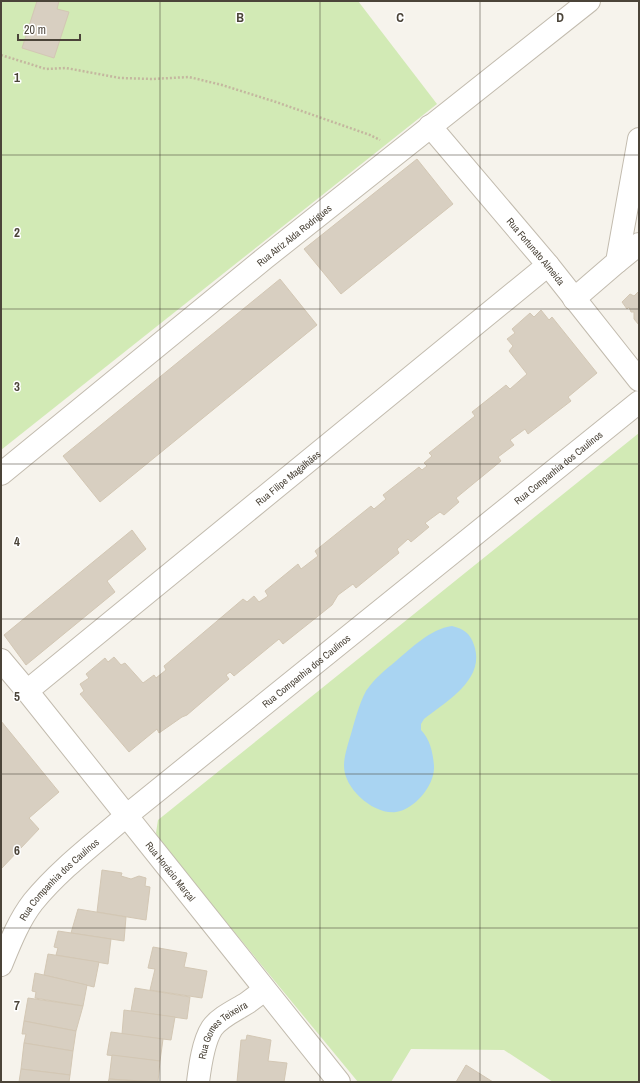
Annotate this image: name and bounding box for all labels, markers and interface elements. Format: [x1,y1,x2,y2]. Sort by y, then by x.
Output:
text: B [236,9,244,26]
text: C [396,9,404,26]
text: D [556,9,564,26]
scale bar [18,16,80,42]
text: 20 m [24,22,46,38]
text: 1 [14,69,20,86]
street label: Rua Atriz Alda Rodrigues [254,201,334,269]
street label: Rua Fortunato Almeida [504,215,568,288]
text: 2 [14,224,20,241]
text: 3 [14,378,20,395]
street label: Rua Companhia dos Caulinos [511,428,605,507]
street label: Rua Filipe Magalhães [253,447,323,508]
text: 4 [14,533,20,550]
street label: Rua Companhia dos Caulinos [259,631,353,710]
text: 5 [14,688,20,705]
street label: Rua Companhia dos Caulinos [16,835,102,923]
street label: Rua Horácio Marçal [143,839,199,904]
text: 6 [14,842,20,859]
text: 7 [14,997,20,1014]
street label: Rua Gomes Teixeira [195,998,250,1060]

